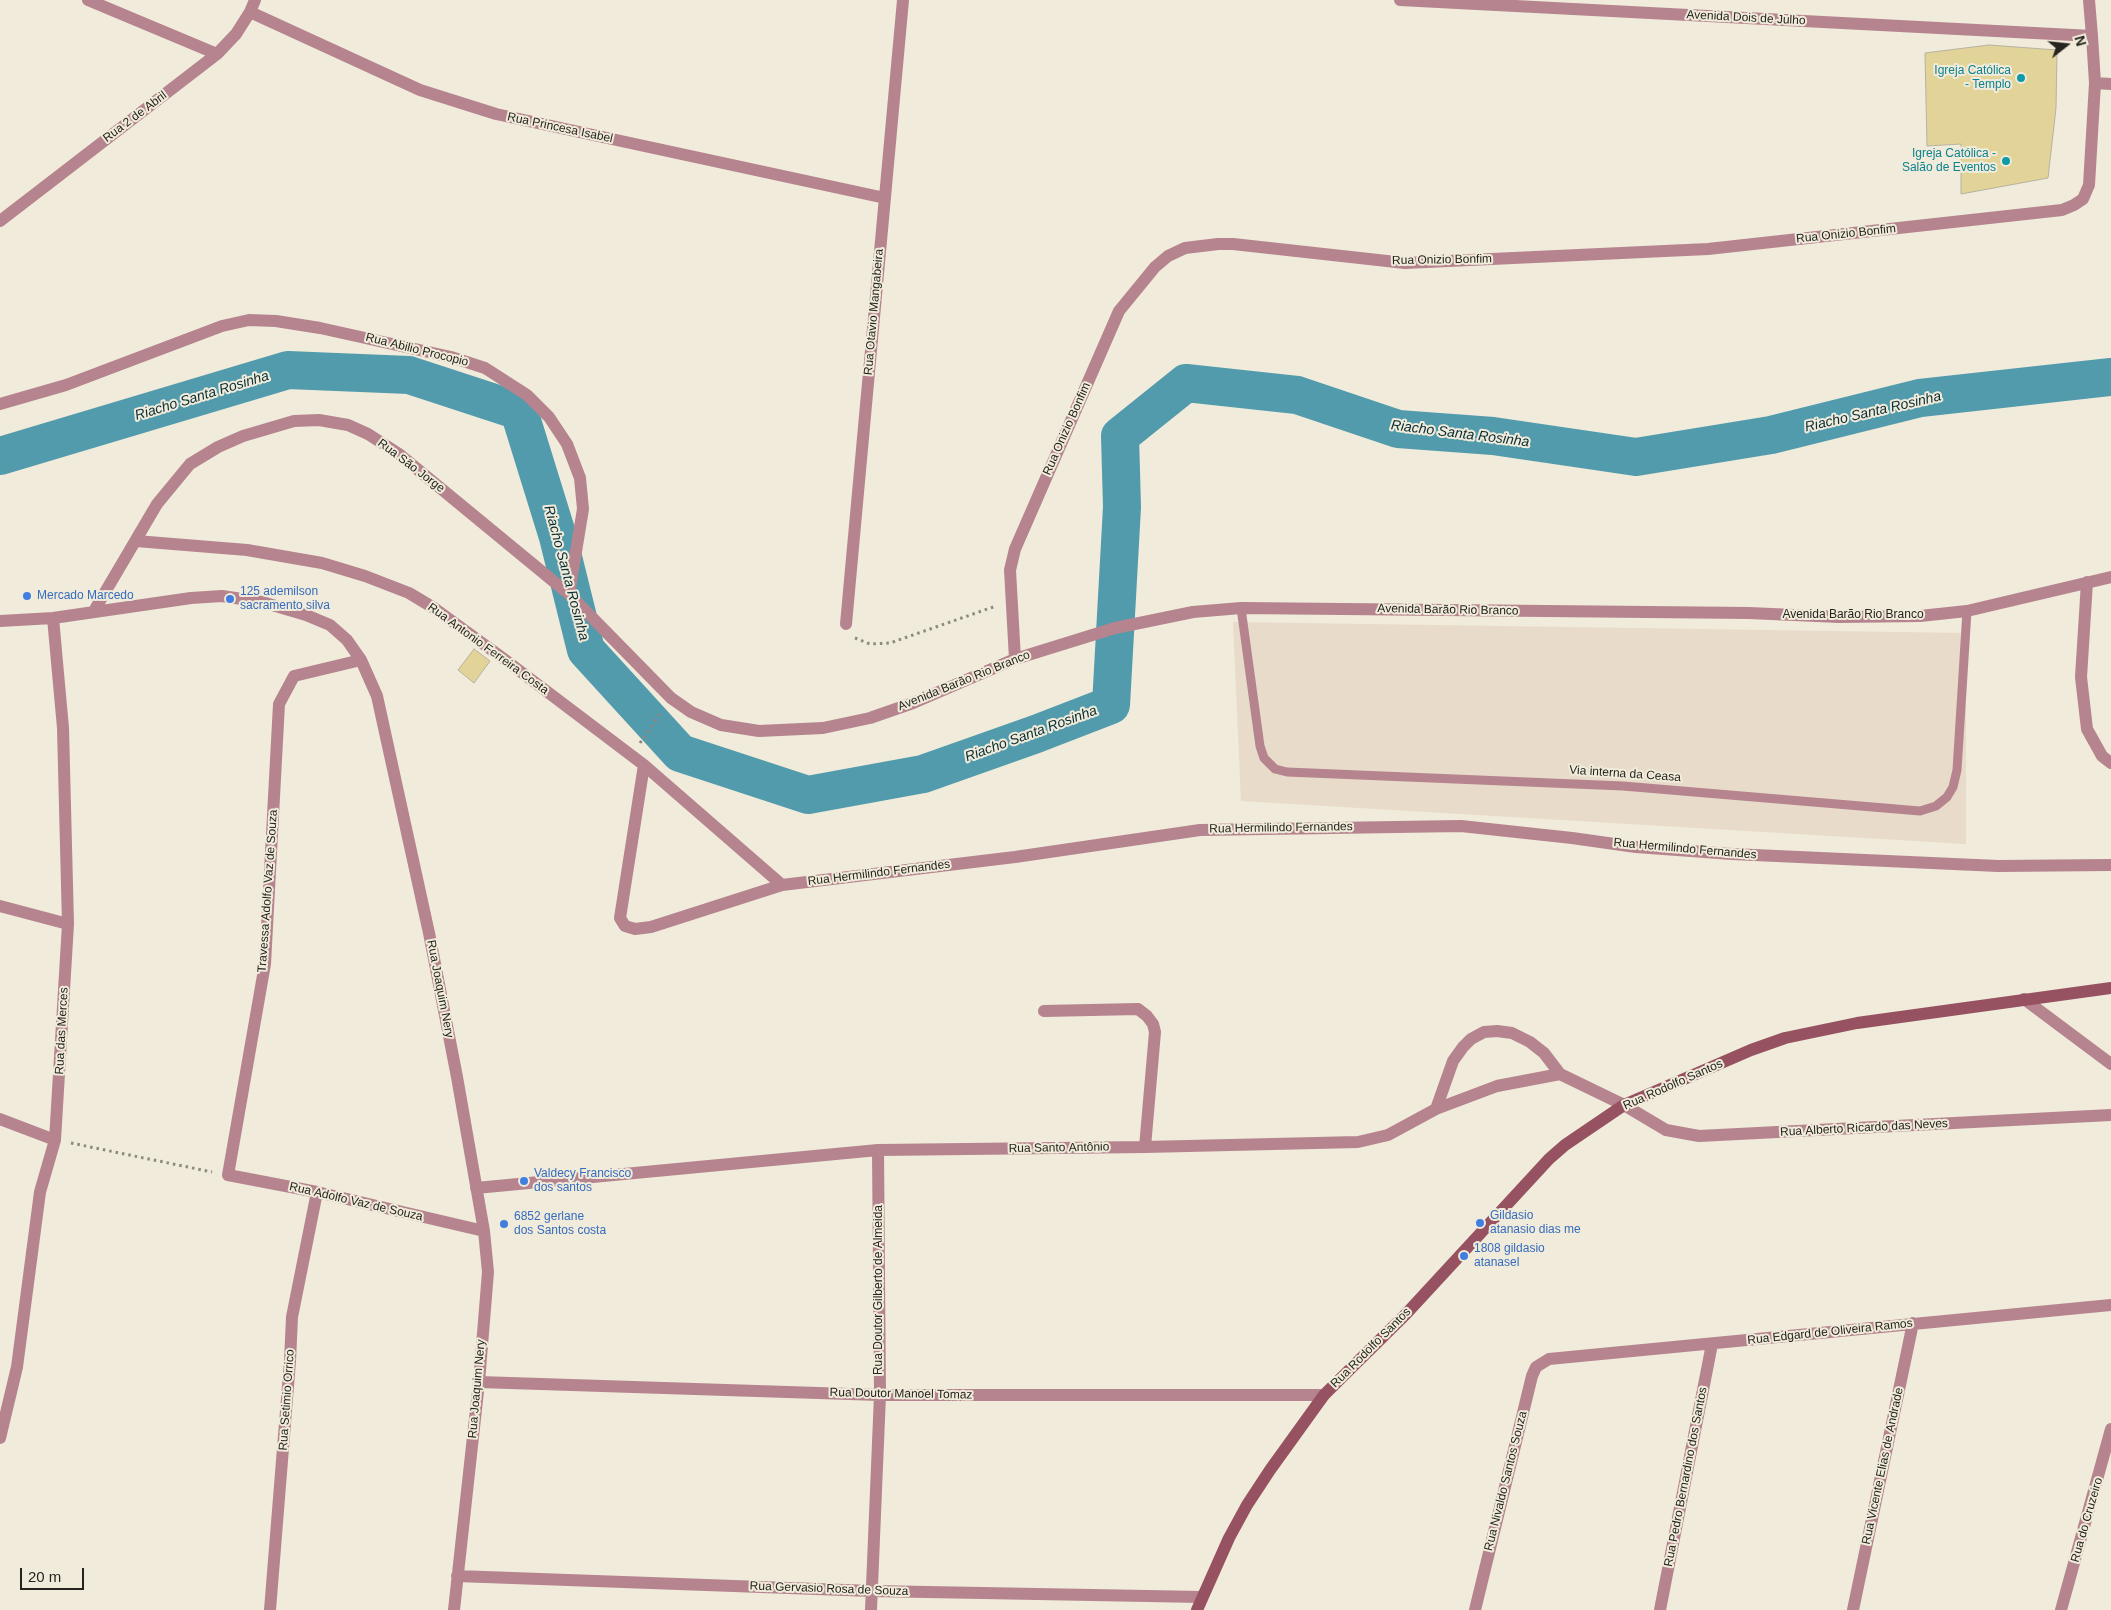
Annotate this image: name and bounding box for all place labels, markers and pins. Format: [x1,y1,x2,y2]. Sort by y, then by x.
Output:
place label: Igreja Católica - Templo [1934,64,2011,92]
marker: Igreja Católica - Templo [2015,72,2027,84]
place label: Igreja Católica - Salão de Eventos [1902,147,1996,175]
marker: Igreja Católica - Salão de Eventos [2000,155,2012,167]
place label: 125 ademilson sacramento silva [240,585,330,613]
place label: Mercado Marcedo [37,589,134,603]
marker: Mercado Marcedo [21,590,33,602]
marker: 125 ademilson sacramento silva [224,593,236,605]
place label: Valdecy Francisco dos santos [534,1167,631,1195]
marker: Valdecy Francisco dos santos [518,1175,530,1187]
place label: Gildasio atanasio dias me [1490,1209,1581,1237]
place label: 6852 gerlane dos Santos costa [514,1210,606,1238]
marker: Gildasio atanasio dias me [1474,1217,1486,1229]
marker: 6852 gerlane dos Santos costa [498,1218,510,1230]
place label: 1808 gildasio atanasel [1474,1242,1545,1270]
marker: 1808 gildasio atanasel [1458,1250,1470,1262]

